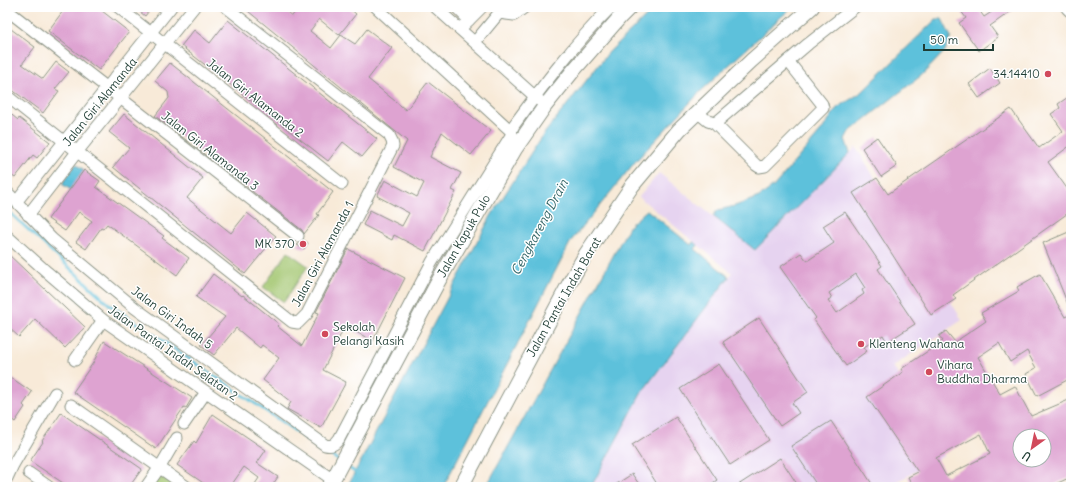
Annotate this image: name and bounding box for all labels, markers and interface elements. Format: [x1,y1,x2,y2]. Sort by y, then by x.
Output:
scale bar [924,26,993,52]
text: 50 m [930,32,959,47]
street label: Jalan Giri Alamanda [59,54,140,149]
street label: Jalan Giri Alamanda 2 [204,55,307,140]
place label: 34.14410 [993,66,1040,81]
marker: 34.14410 [1043,69,1053,79]
street label: Jalan Giri Alamanda 3 [159,108,262,193]
water label: Cengkareng Drain [507,176,572,278]
street label: Jalan Kapuk Pulo [434,192,493,280]
street label: Jalan Giri Alamanda 1 [288,199,357,309]
street label: Jalan Pantai Indah Barat [523,234,604,359]
place label: MK 370 [254,236,295,251]
marker: MK 370 [298,239,308,249]
street label: Jalan Giri Indah 5 [129,283,216,352]
street label: Jalan Pantai Indah Selatan 2 [105,302,241,403]
place label: Sekolah Pelangi Kasih [333,319,404,348]
marker: Sekolah Pelangi Kasih [320,329,330,339]
place label: Klenteng Wahana [869,336,964,351]
marker: Klenteng Wahana [856,339,866,349]
place label: Vihara Buddha Dharma [937,357,1027,386]
marker: Vihara Buddha Dharma [924,367,934,377]
north arrow [1012,428,1052,468]
text: U [1020,448,1034,464]

